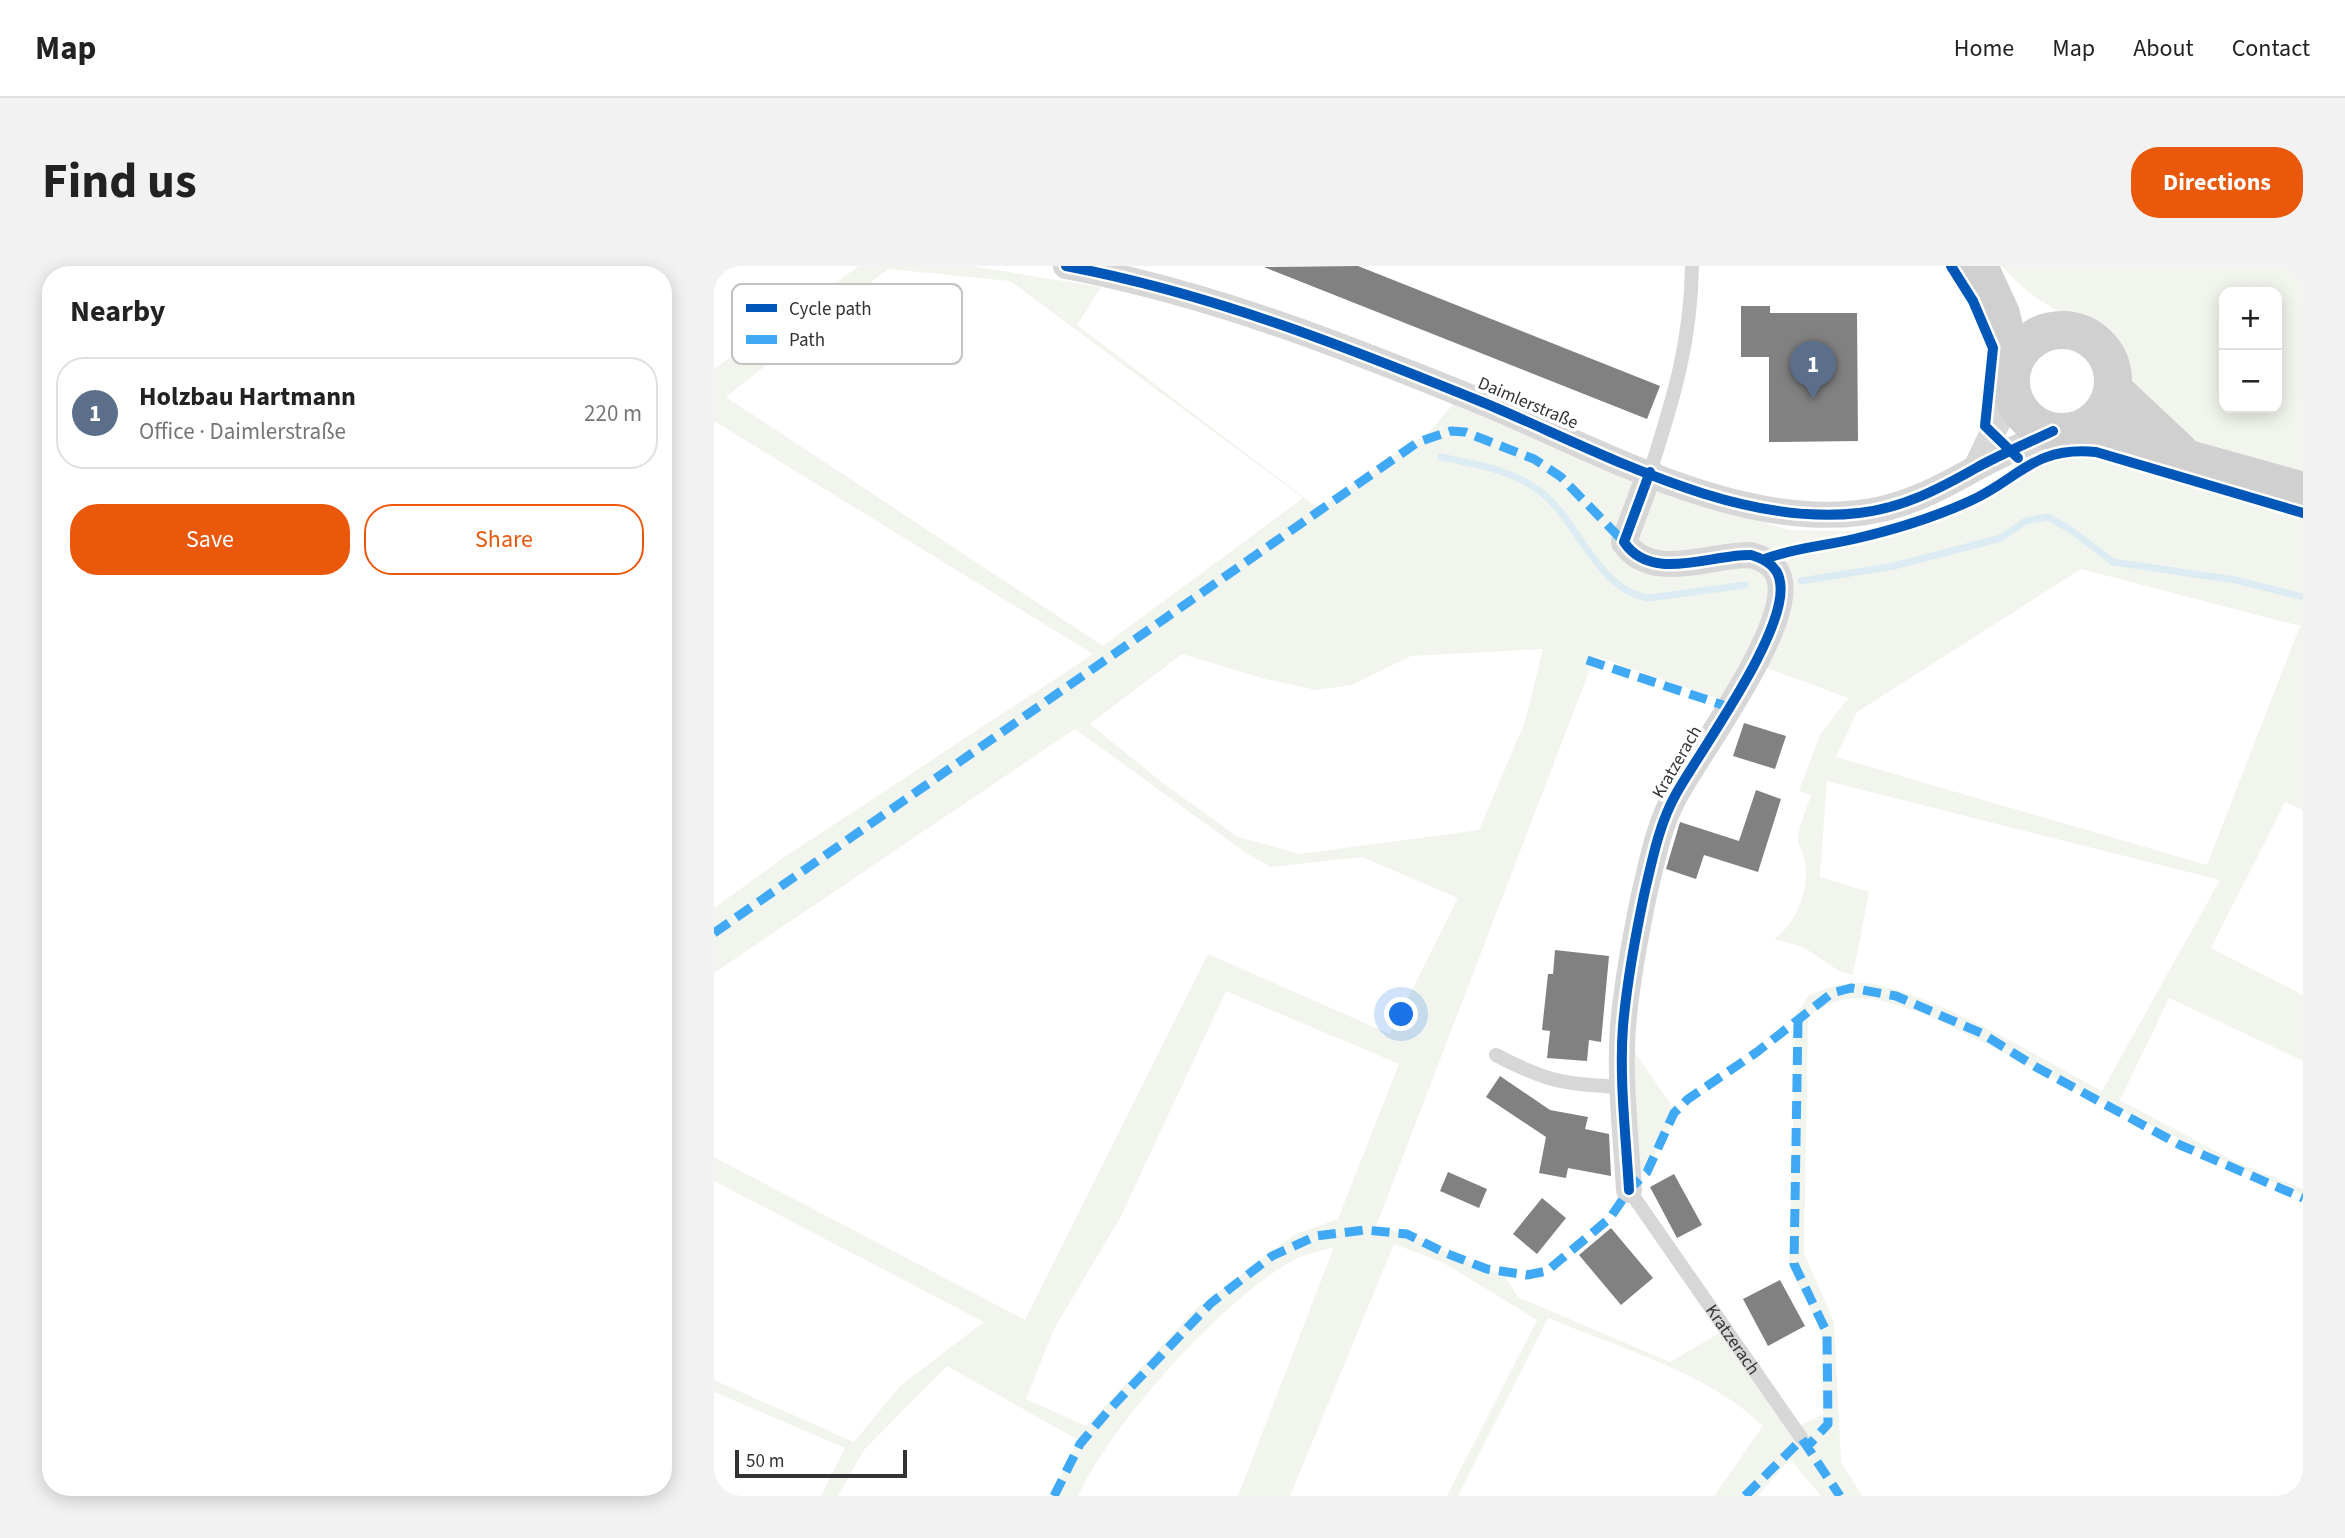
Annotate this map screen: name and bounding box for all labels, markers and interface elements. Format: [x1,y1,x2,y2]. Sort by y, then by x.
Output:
text: Map [35,25,96,72]
text: Home [1954,31,2014,66]
text: Map [2052,31,2095,66]
text: About [2133,31,2194,66]
text: Contact [2232,31,2310,66]
text: Find us [42,147,197,217]
button: Directions [2131,147,2303,218]
legend [732,284,962,364]
map controls [2219,287,2282,413]
button: + [2219,287,2282,350]
text: Nearby [70,290,165,333]
text: Cycle path [789,296,871,323]
text: Path [789,327,825,354]
pin: 1 [1790,341,1836,399]
button: − [2219,350,2282,413]
street label: Daimlerstraße [1474,371,1582,435]
text: Holzbau Hartmann [139,378,356,415]
text: 1 [89,397,101,430]
text: 220 m [584,397,642,430]
text: Office · Daimlerstraße [139,415,346,448]
button: Save [70,504,350,575]
button: Share [364,504,644,575]
street label: Kratzerach [1646,721,1708,803]
your location [1384,997,1418,1031]
street label: Kratzerach [1700,1299,1766,1380]
scale bar [735,1447,906,1479]
text: 50 m [746,1448,784,1475]

